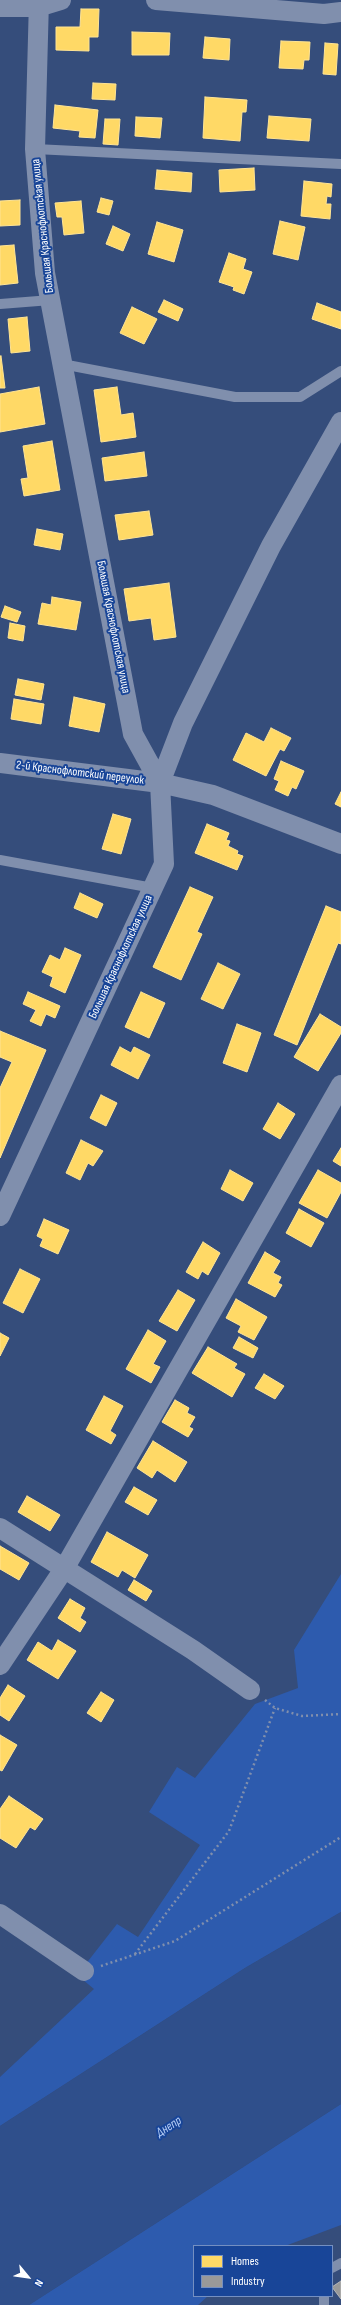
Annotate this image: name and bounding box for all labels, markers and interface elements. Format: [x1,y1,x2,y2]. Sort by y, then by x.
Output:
street label: Большая Краснофлотская улица [29,158,57,294]
street label: Большая Краснофлотская улица [93,559,133,695]
street label: 2-й Краснофлотский переулок [15,758,145,788]
street label: Большая Краснофлотская улица [86,893,156,1021]
water label: Днепр [153,2113,185,2141]
legend [193,2245,333,2297]
text: Homes [231,2254,259,2269]
north arrow [8,2257,48,2297]
text: Industry [231,2274,265,2289]
text: N [32,2277,46,2289]

